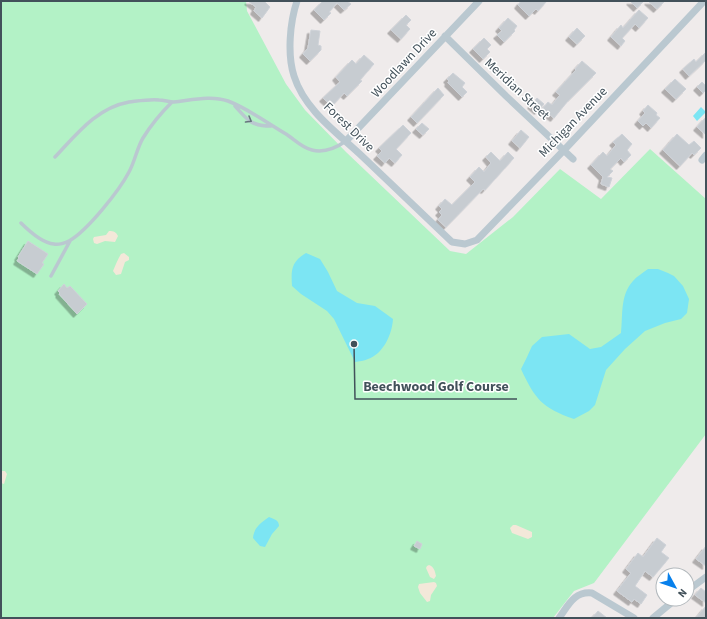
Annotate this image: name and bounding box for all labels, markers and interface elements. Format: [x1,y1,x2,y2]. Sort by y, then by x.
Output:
street label: Woodlawn Drive [367,24,441,102]
street label: Meridian Street [481,54,554,124]
street label: Michigan Avenue [535,83,611,161]
street label: Forest Drive [320,98,378,156]
one-way arrow [245,116,252,123]
callout: Beechwood Golf Course [355,373,517,399]
text: Beechwood Golf Course [363,377,509,397]
north arrow [655,567,695,607]
text: N [674,585,690,601]

